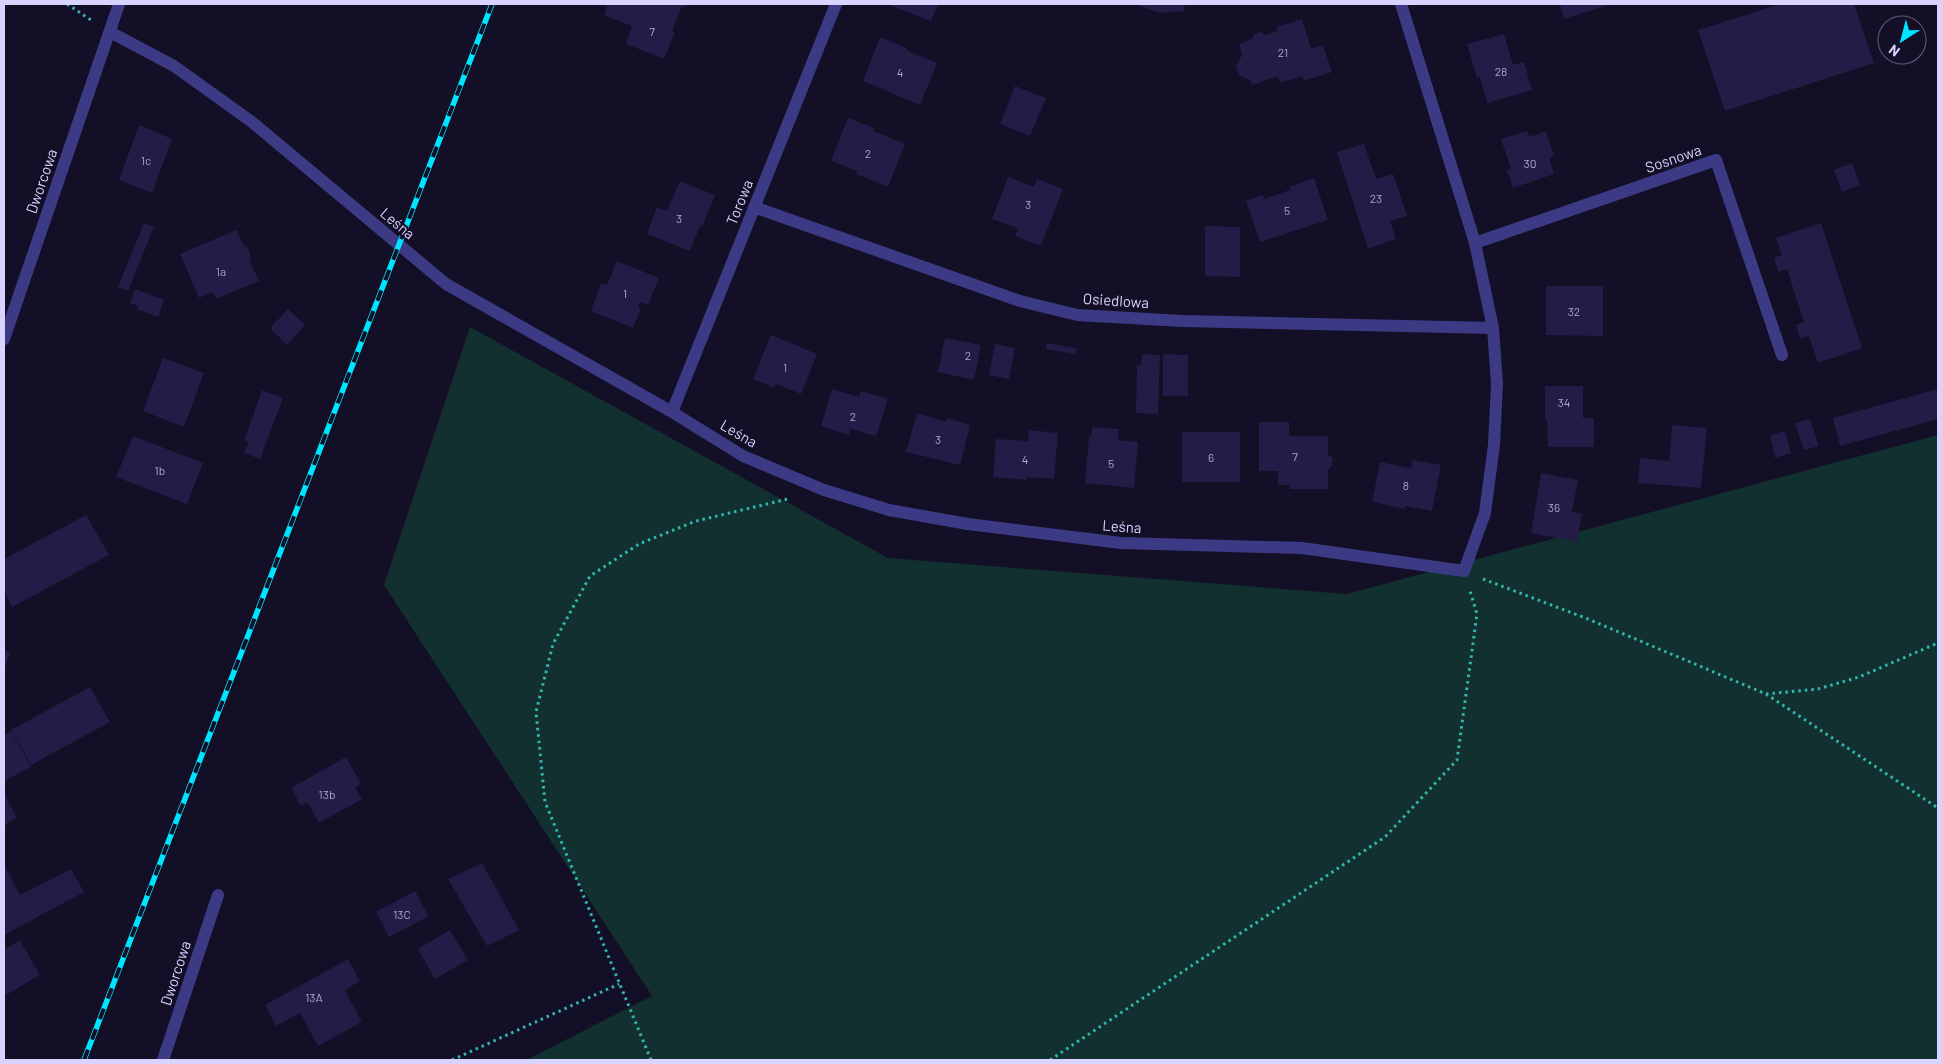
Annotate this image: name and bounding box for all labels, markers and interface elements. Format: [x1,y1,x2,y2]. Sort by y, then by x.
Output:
north arrow [1877,15,1927,65]
house number: 7 [649,24,655,38]
text: N [1885,41,1903,61]
house number: 21 [1278,45,1288,59]
house number: 28 [1495,64,1507,78]
house number: 4 [897,65,903,79]
street label: Sosnowa [1642,140,1704,176]
street label: Dworcowa [22,146,60,216]
house number: 2 [865,146,871,160]
house number: 1c [141,153,151,167]
house number: 30 [1524,156,1536,170]
street label: Torowa [722,177,756,227]
house number: 23 [1370,191,1382,205]
house number: 3 [1025,197,1031,211]
street label: Leśna [377,203,419,243]
house number: 5 [1284,203,1290,217]
house number: 3 [676,211,682,225]
house number: 1a [216,264,226,278]
house number: 1 [623,286,627,300]
street label: Osiedlowa [1082,289,1150,311]
house number: 32 [1568,304,1580,318]
house number: 2 [965,348,971,362]
house number: 1 [783,360,787,374]
house number: 34 [1558,395,1570,409]
house number: 2 [850,409,856,423]
street label: Leśna [717,415,761,451]
house number: 3 [935,432,941,446]
house number: 7 [1292,449,1298,463]
house number: 6 [1208,450,1214,464]
house number: 4 [1022,452,1028,466]
house number: 5 [1108,456,1114,470]
house number: 1b [155,463,165,477]
house number: 8 [1403,478,1409,492]
house number: 36 [1548,500,1560,514]
street label: Leśna [1102,516,1142,536]
house number: 13b [319,787,335,801]
house number: 13C [393,907,411,921]
street label: Dworcowa [156,938,194,1008]
house number: 13A [305,990,323,1004]

